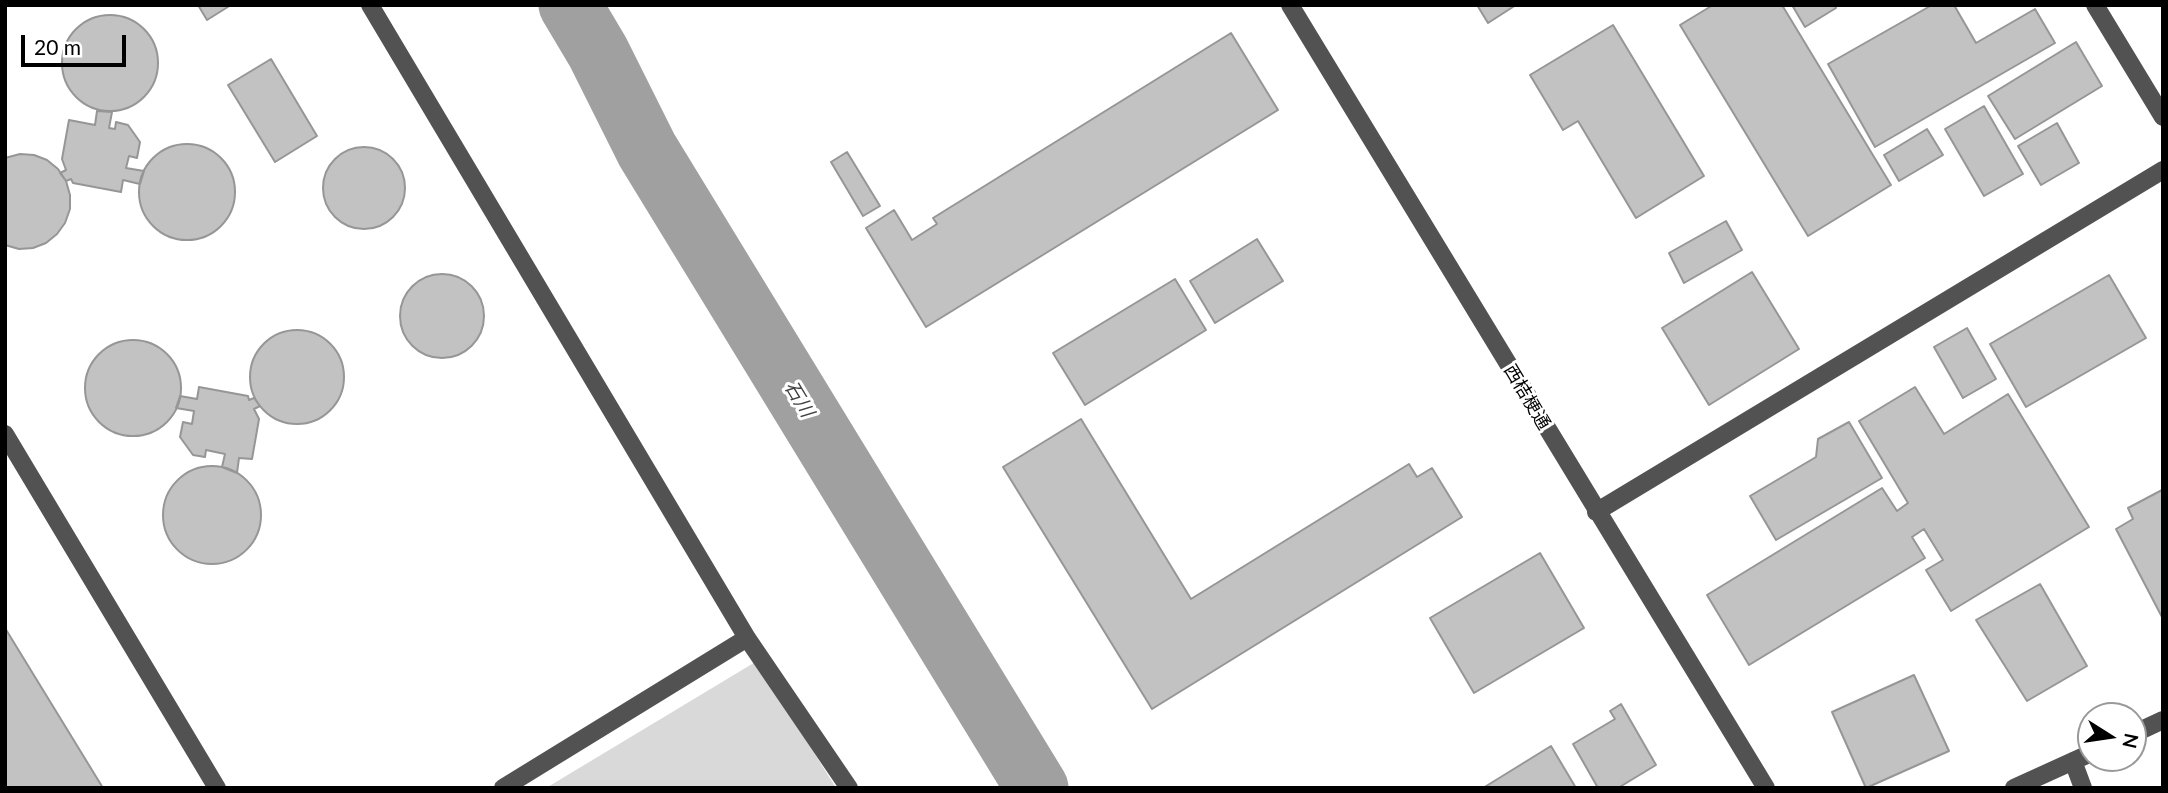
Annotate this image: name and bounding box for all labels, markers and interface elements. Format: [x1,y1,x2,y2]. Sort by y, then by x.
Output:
scale bar [24,21,130,65]
text: 20 m [34,34,81,59]
street label: 西桔梗通 [1499,361,1555,433]
water label: 石川 [779,377,819,421]
north arrow [2077,702,2147,772]
text: N [2118,731,2144,751]

